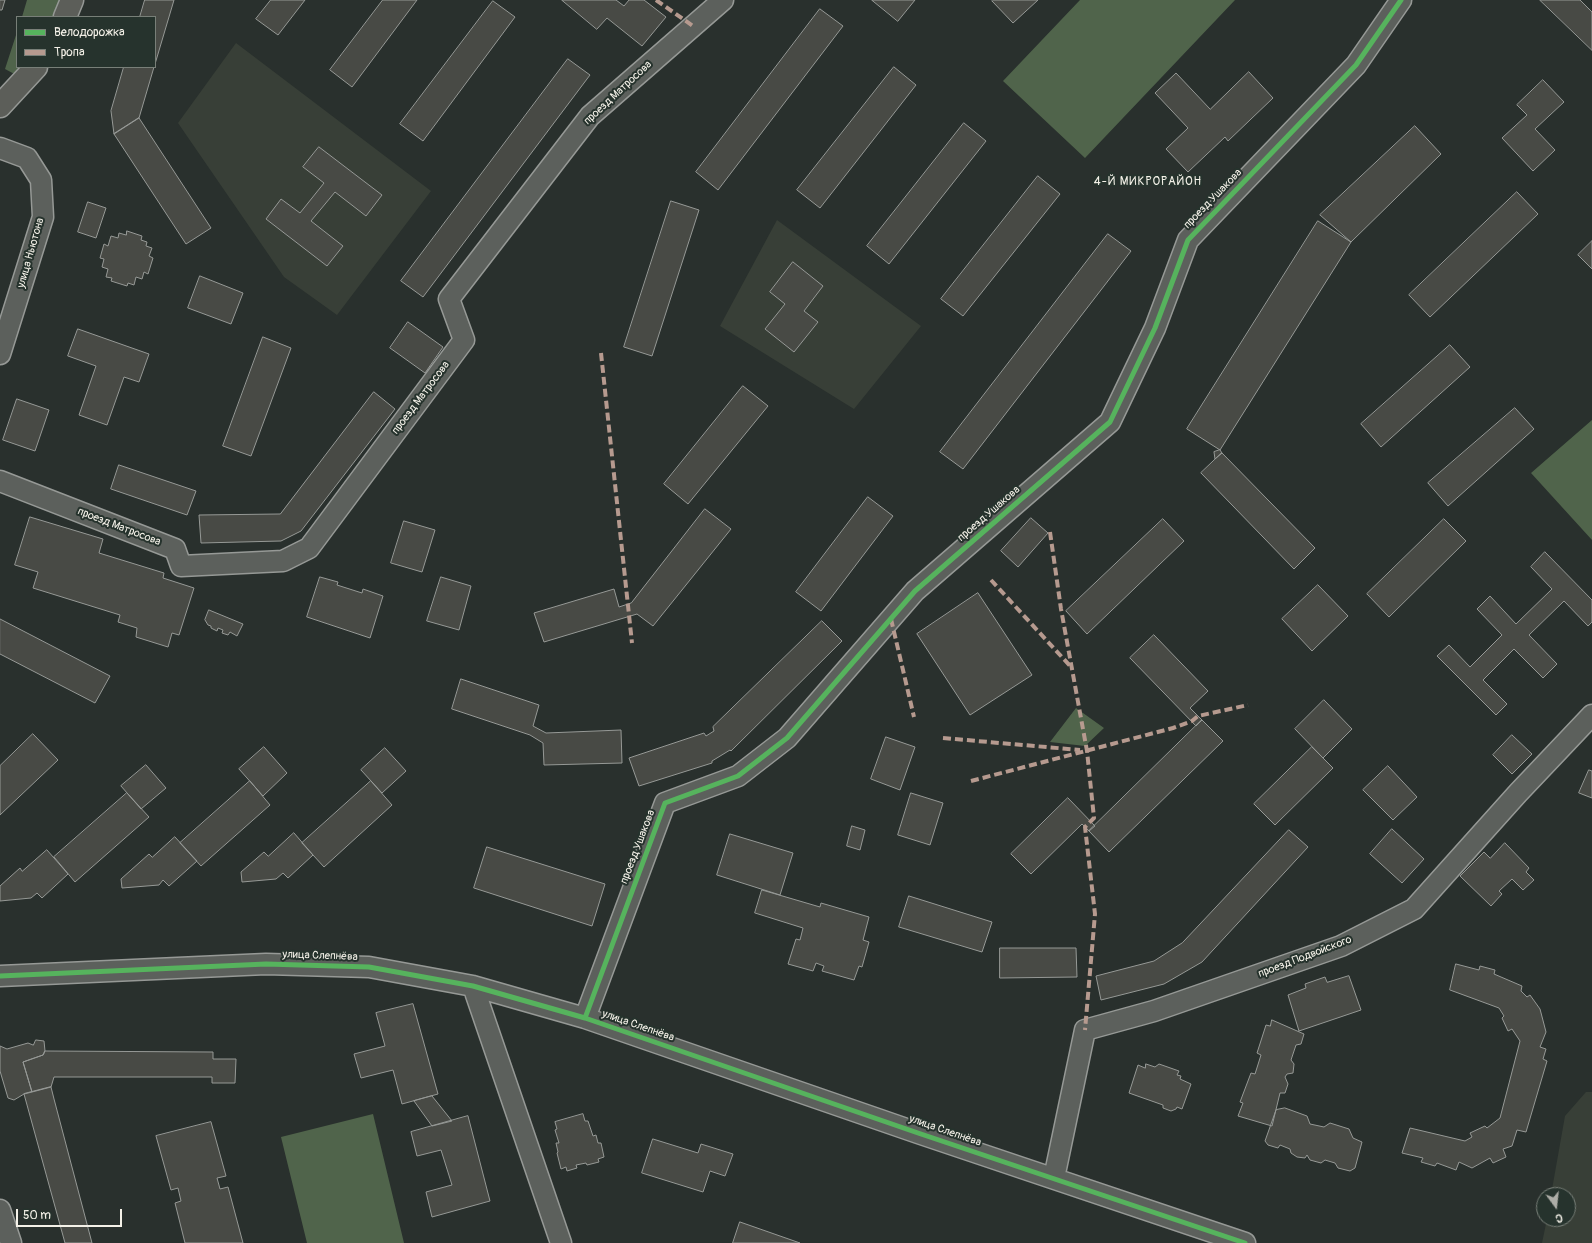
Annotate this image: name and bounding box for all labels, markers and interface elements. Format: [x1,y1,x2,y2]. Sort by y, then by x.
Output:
legend [16,16,156,68]
text: Велодорожка [54,25,125,40]
text: Тропа [54,45,84,60]
street label: проезд Матросова [581,58,655,128]
street label: проезд Ушакова [1181,166,1245,232]
district label: 4-Й МИКРОРАЙОН [1094,175,1202,189]
street label: улица Ньютона [15,216,47,290]
street label: проезд Матросова [389,359,453,437]
street label: проезд Ушакова [955,483,1023,545]
street label: проезд Матросова [76,505,162,549]
street label: проезд Ушакова [618,808,658,886]
street label: проезд Подвойского [1256,933,1354,981]
street label: улица Слепнёва [282,948,358,964]
street label: улица Слепнёва [600,1007,676,1045]
street label: улица Слепнёва [907,1112,983,1150]
north arrow [1536,1187,1576,1227]
scale bar [18,1201,124,1227]
text: 50 m [23,1208,51,1223]
text: С [1554,1211,1564,1225]

